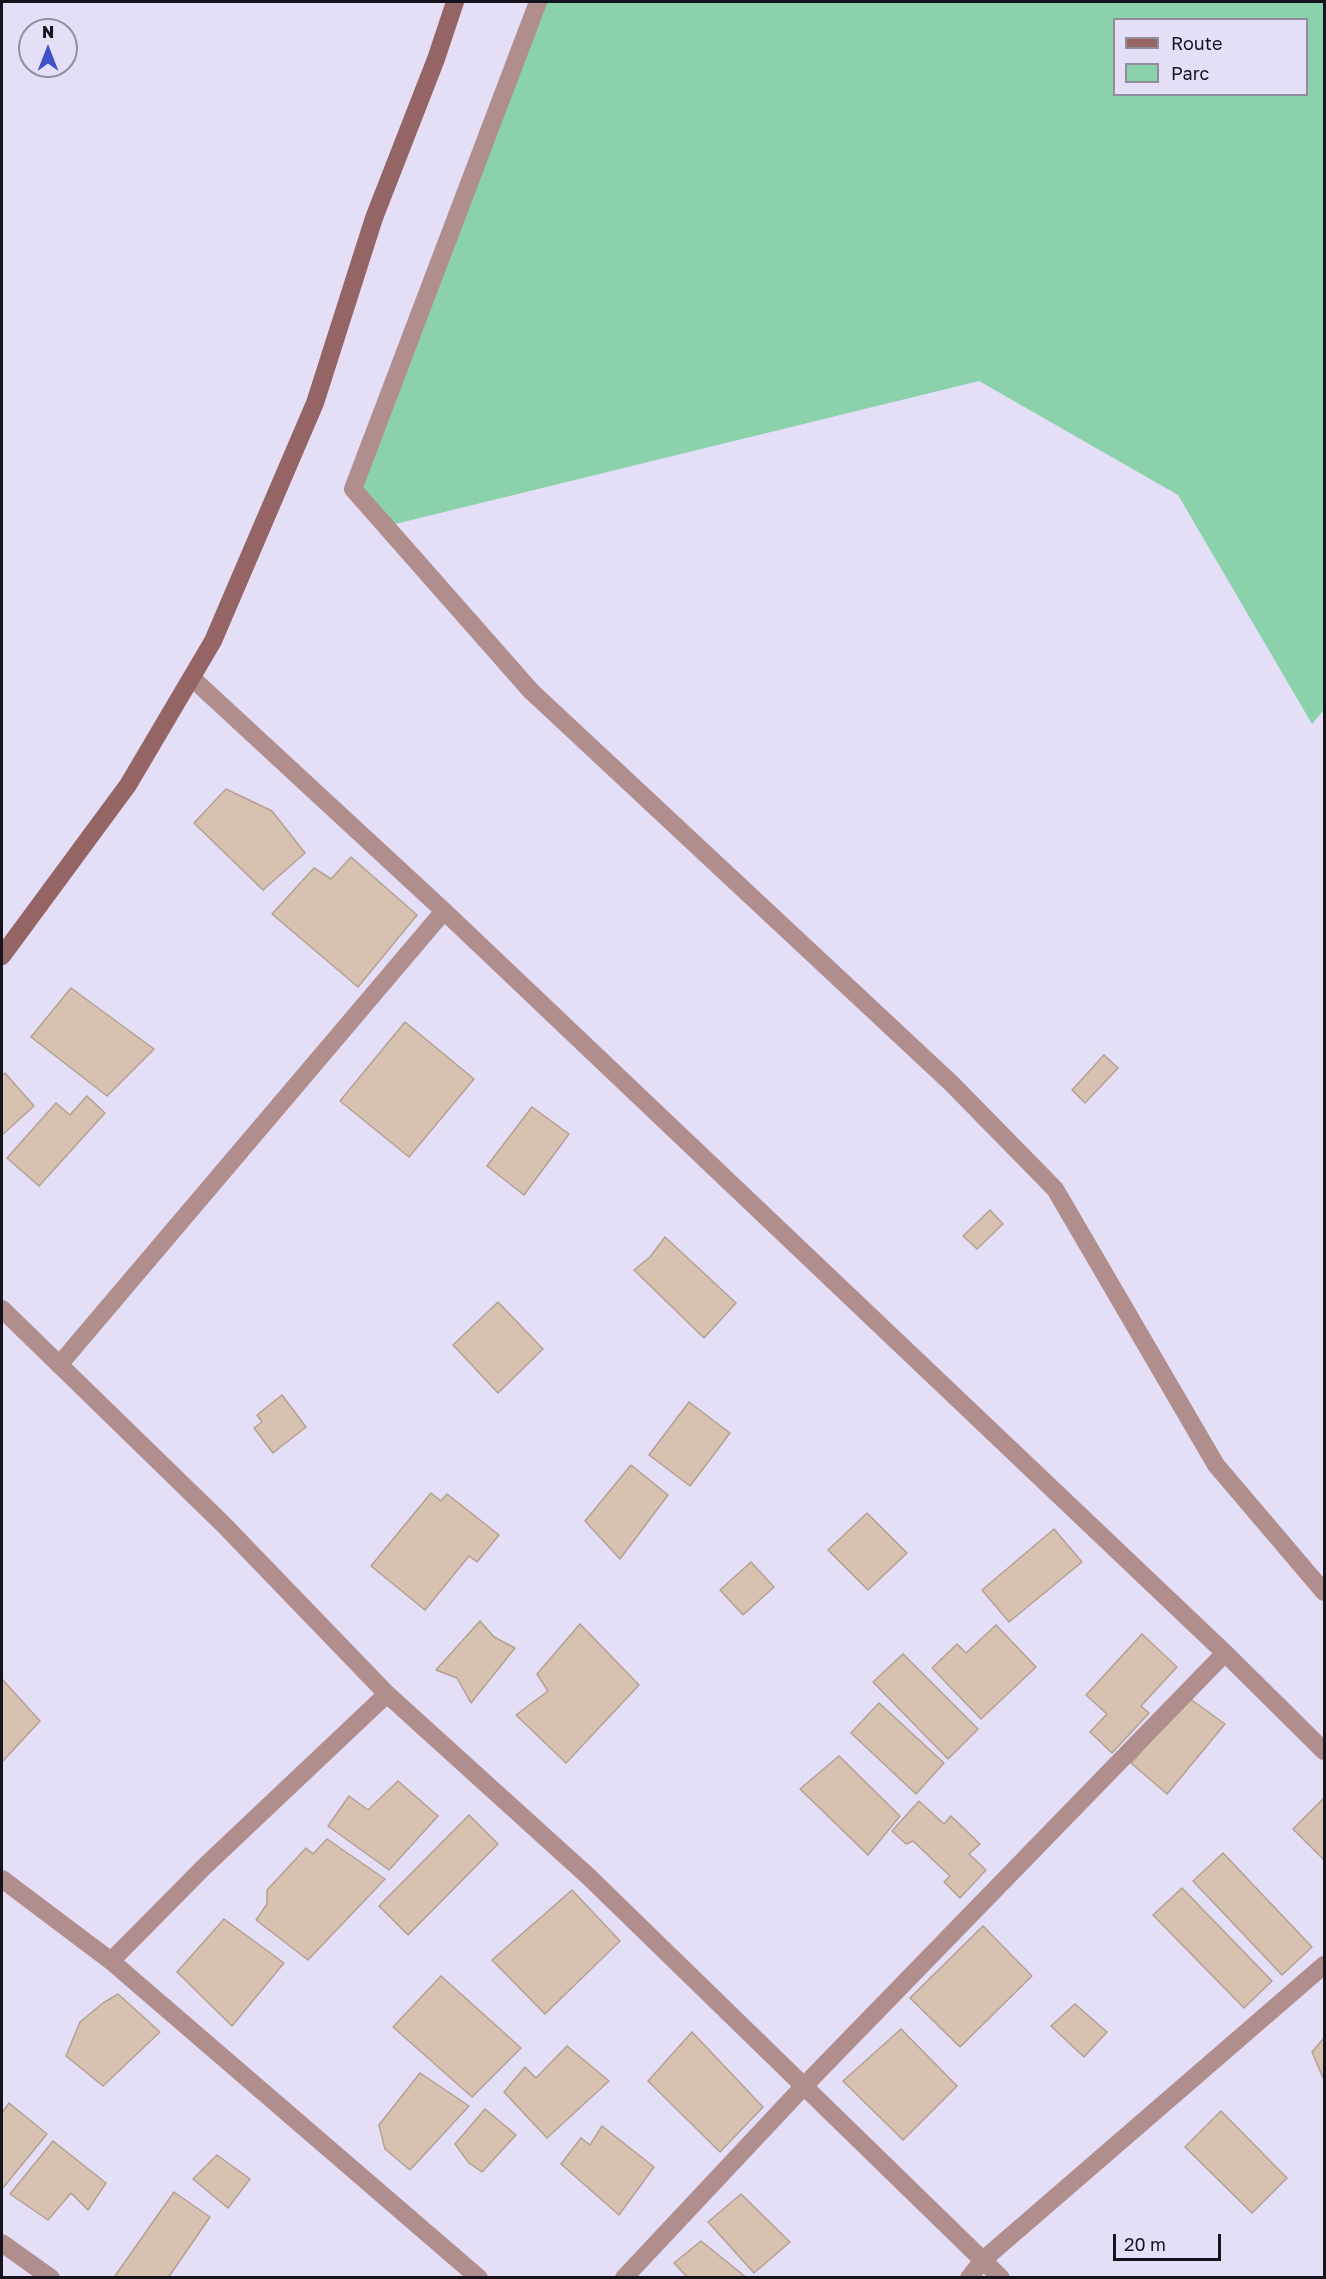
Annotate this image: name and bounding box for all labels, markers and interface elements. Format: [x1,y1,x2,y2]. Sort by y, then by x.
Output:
north arrow [18,18,78,78]
legend [1113,18,1308,96]
text: N [42,22,54,42]
text: Route [1171,32,1222,54]
text: Parc [1171,62,1209,84]
scale bar [1116,2222,1224,2260]
text: 20 m [1124,2233,1166,2255]

